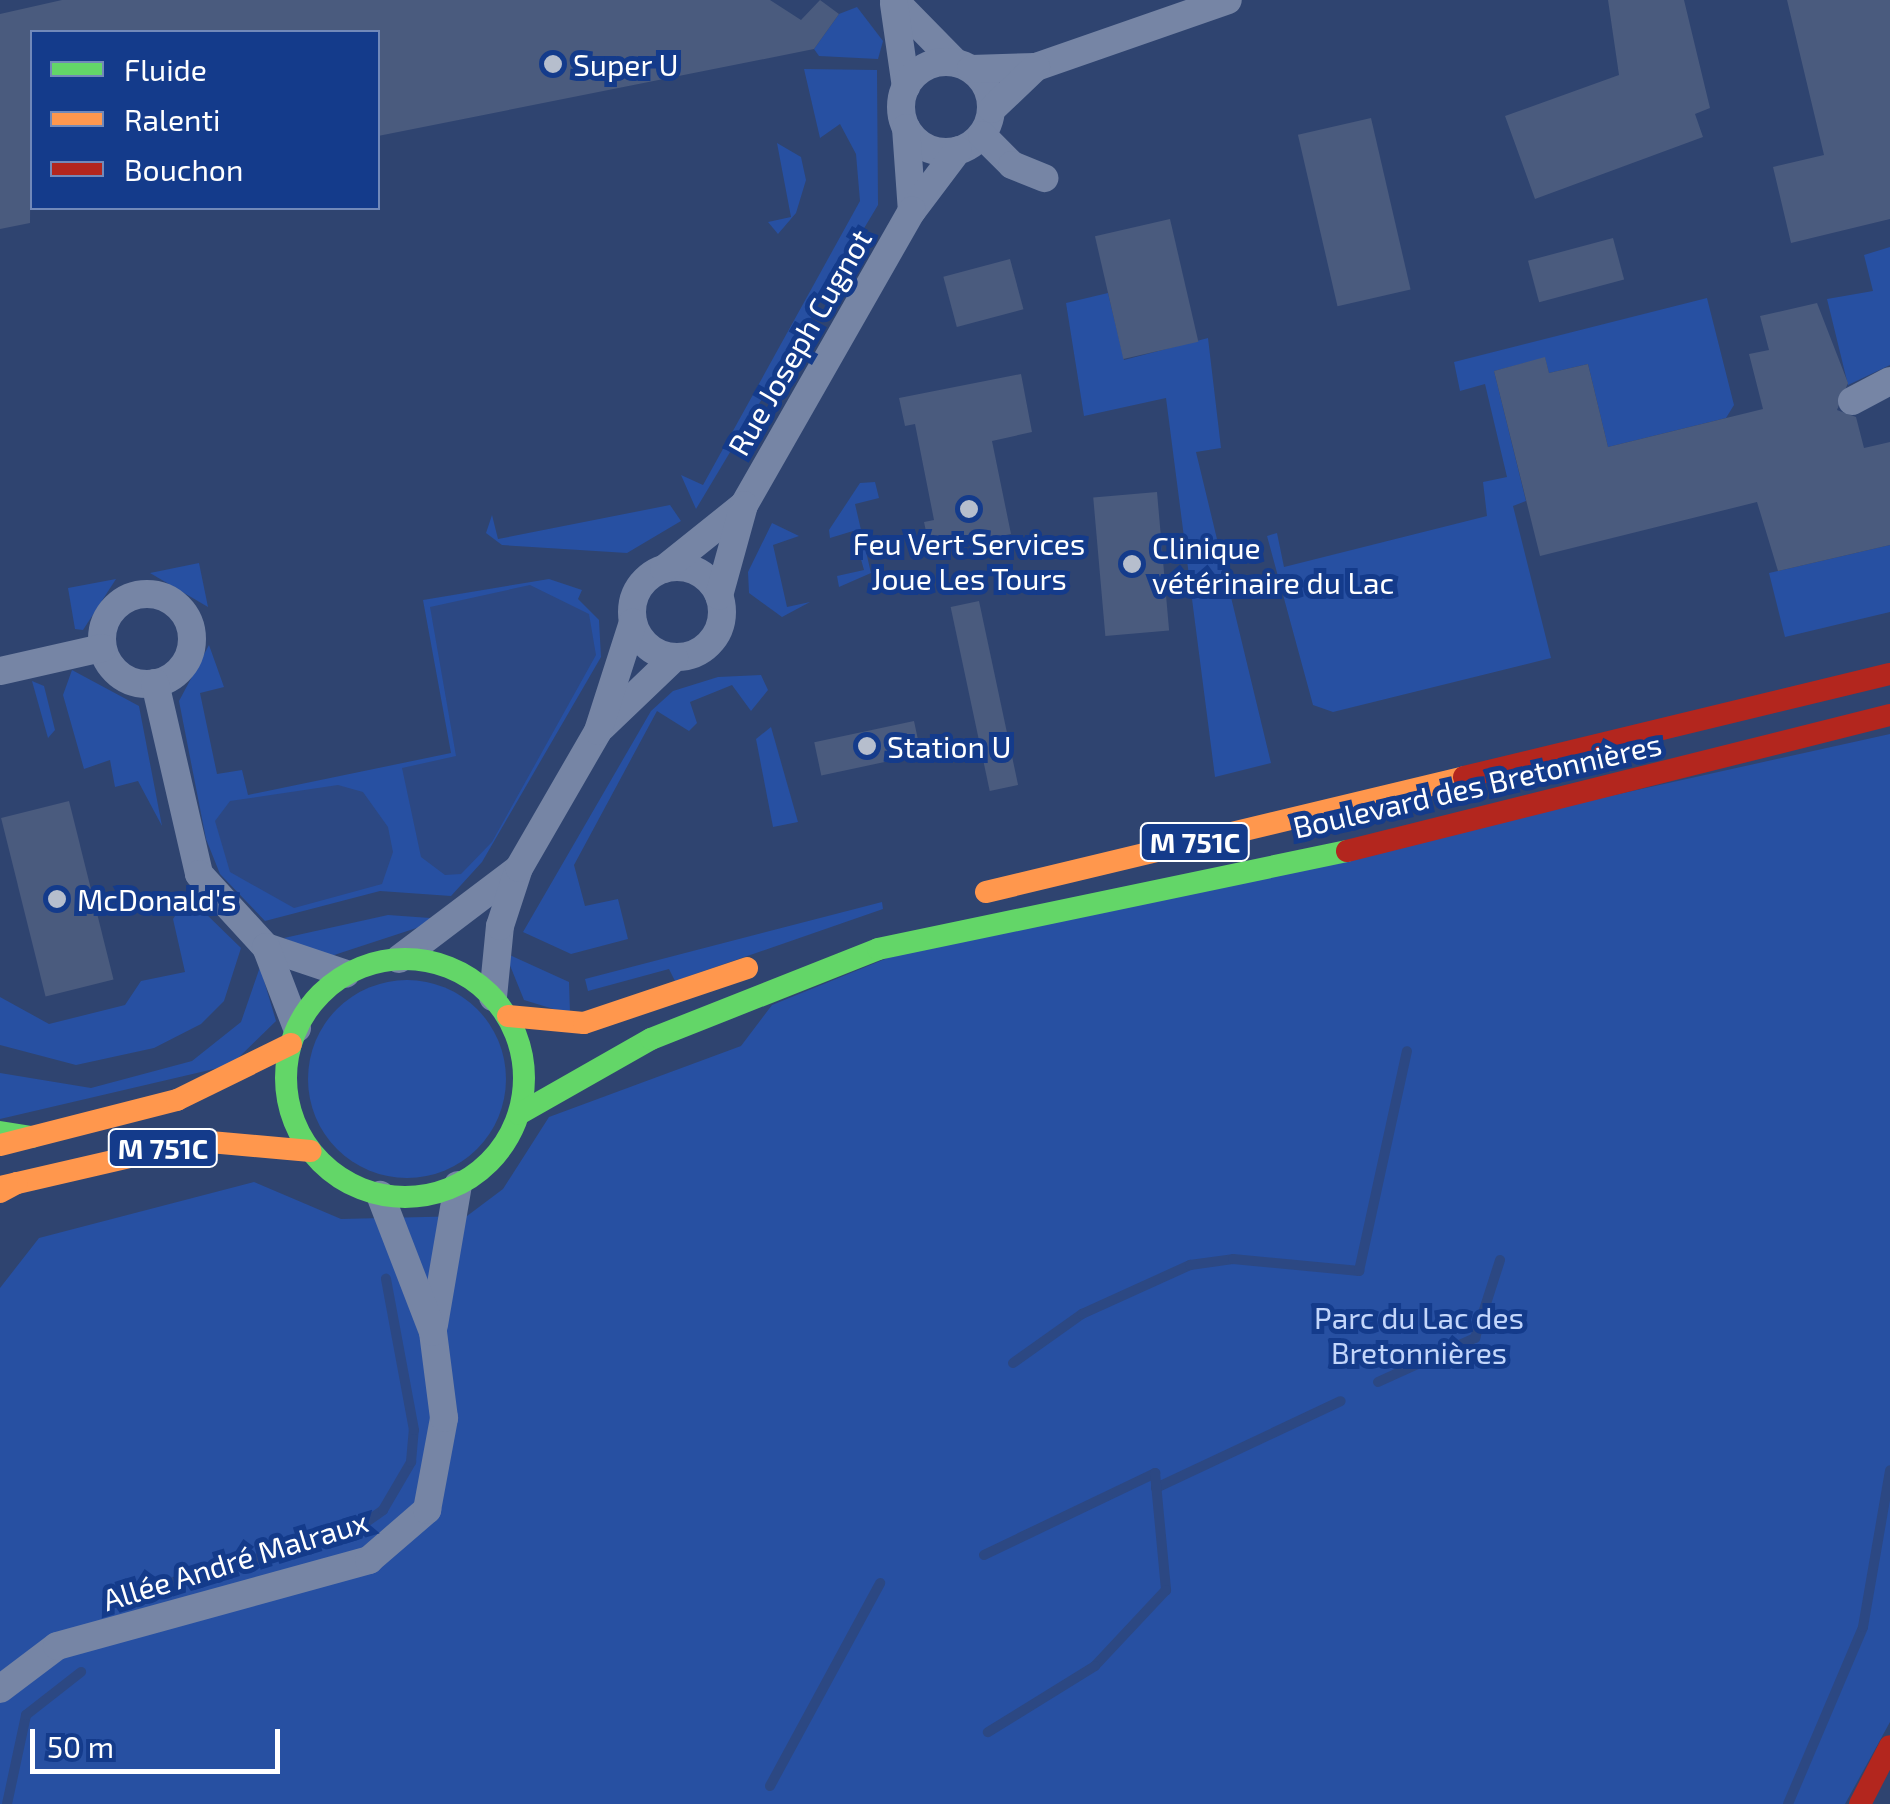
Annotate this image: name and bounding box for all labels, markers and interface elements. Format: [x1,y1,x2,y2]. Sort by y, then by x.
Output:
legend [30,30,380,210]
place label: Super U [573,46,679,82]
text: Fluide [124,51,207,87]
marker: Super U [542,53,564,75]
text: Ralenti [124,101,220,137]
text: Bouchon [124,151,243,187]
street label: Rue Joseph Cugnot [720,222,878,462]
marker: Feu Vert Services Joue Les Tours [958,498,980,520]
place label: Feu Vert Services Joue Les Tours [852,525,1086,596]
place label: Clinique vétérinaire du Lac [1152,529,1394,600]
marker: Clinique vétérinaire du Lac [1121,553,1143,575]
street label: Boulevard des Bretonnières [1289,725,1665,845]
place label: Station U [887,728,1012,764]
marker: Station U [856,735,878,757]
road number: M 751C [1138,819,1252,865]
place label: McDonald's [77,881,236,917]
marker: McDonald's [46,888,68,910]
road number: M 751C [106,1125,220,1171]
park label: Parc du Lac des Bretonnières [1314,1299,1524,1370]
street label: Allée André Malraux [98,1502,372,1618]
scale bar [35,1709,285,1771]
text: 50 m [47,1728,114,1764]

